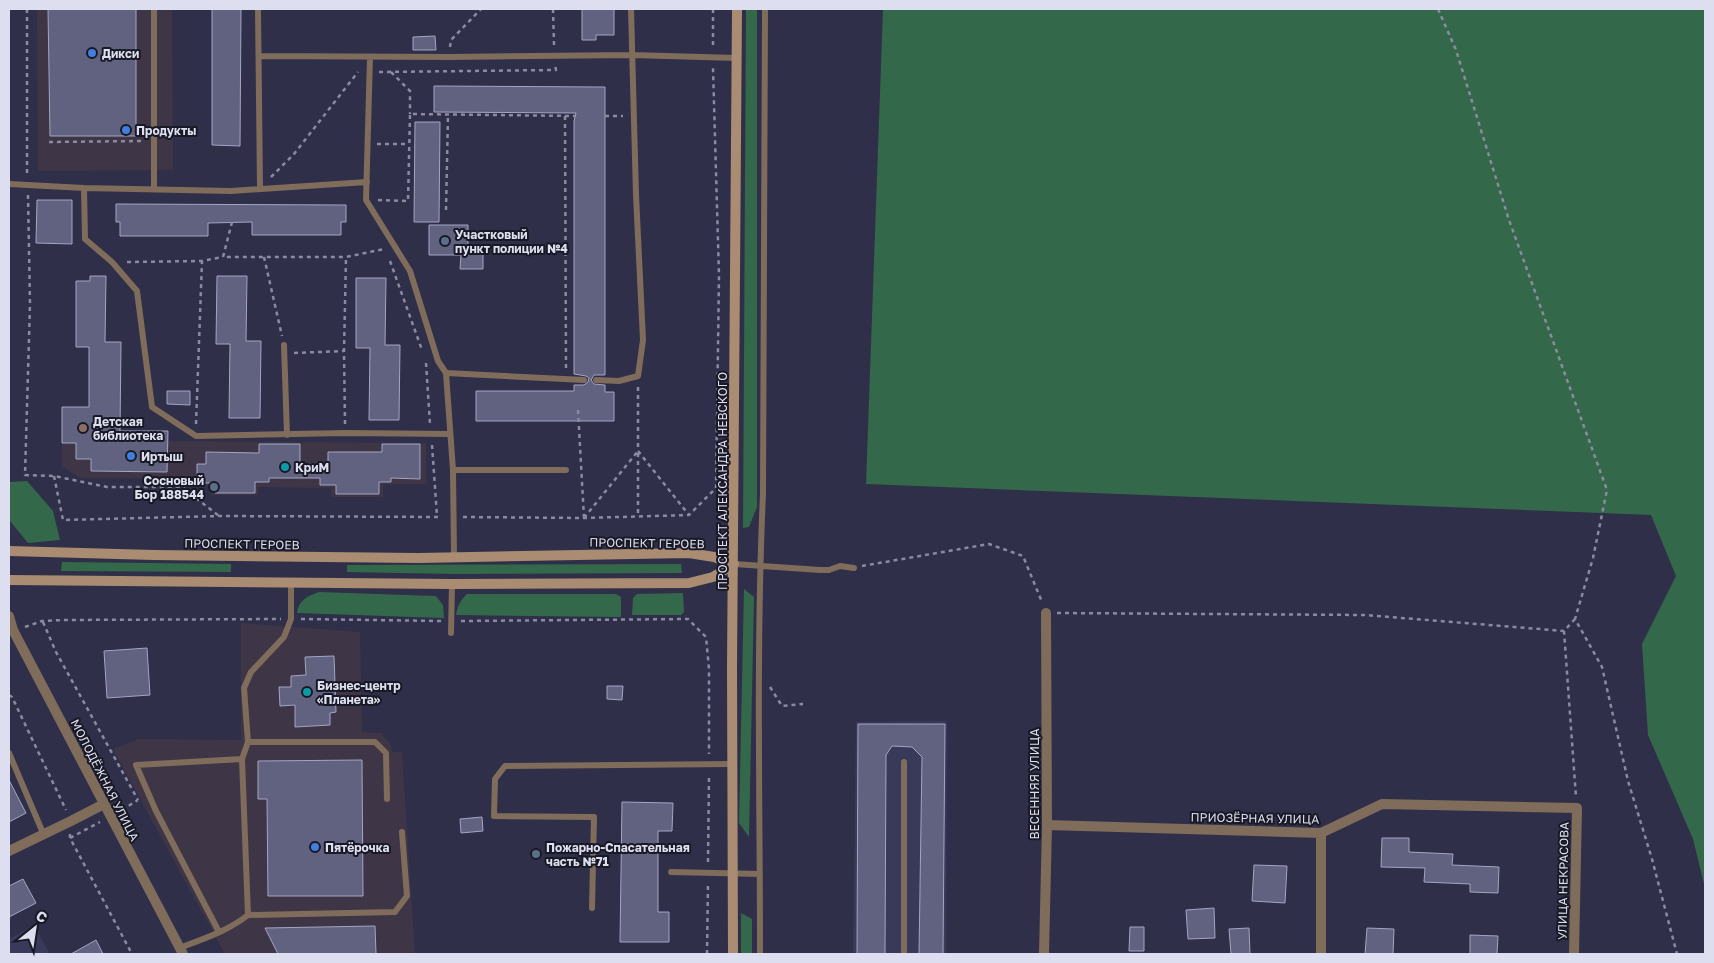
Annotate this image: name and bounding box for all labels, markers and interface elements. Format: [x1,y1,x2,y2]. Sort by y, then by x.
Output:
place label: Дикси [102,46,139,61]
marker: Дикси [86,47,98,59]
place label: Продукты [136,123,196,138]
marker: Продукты [120,124,132,136]
place label: Участковый пункт полиции №4 [455,227,568,256]
marker: Участковый пункт полиции №4 [439,235,451,247]
street label: ПРОСПЕКТ АЛЕКСАНДРА НЕВСКОГО [715,372,730,590]
place label: Детская библиотека [93,414,163,443]
marker: Детская библиотека [77,422,89,434]
place label: Иртыш [141,449,183,464]
marker: Иртыш [125,450,137,462]
place label: КриМ [295,460,329,475]
marker: КриМ [279,461,291,473]
place label: Сосновый Бор 188544 [134,473,204,502]
marker: Сосновый Бор 188544 [208,481,220,493]
street label: ПРОСПЕКТ ГЕРОЕВ [589,534,705,552]
street label: ПРОСПЕКТ ГЕРОЕВ [184,535,300,553]
place label: Бизнес-центр «Планета» [317,678,401,707]
marker: Бизнес-центр «Планета» [301,686,313,698]
street label: МОЛОДЁЖНАЯ УЛИЦА [68,717,142,843]
street label: ВЕСЕННЯЯ УЛИЦА [1027,728,1042,840]
street label: ПРИОЗЁРНАЯ УЛИЦА [1191,809,1319,827]
street label: УЛИЦА НЕКРАСОВА [1554,822,1572,940]
place label: Пятёрочка [325,840,390,855]
place label: Пожарно-Спасательная часть №71 [546,840,690,869]
marker: Пятёрочка [309,841,321,853]
marker: Пожарно-Спасательная часть №71 [530,848,542,860]
north arrow [10,903,60,953]
text: С [33,906,50,926]

